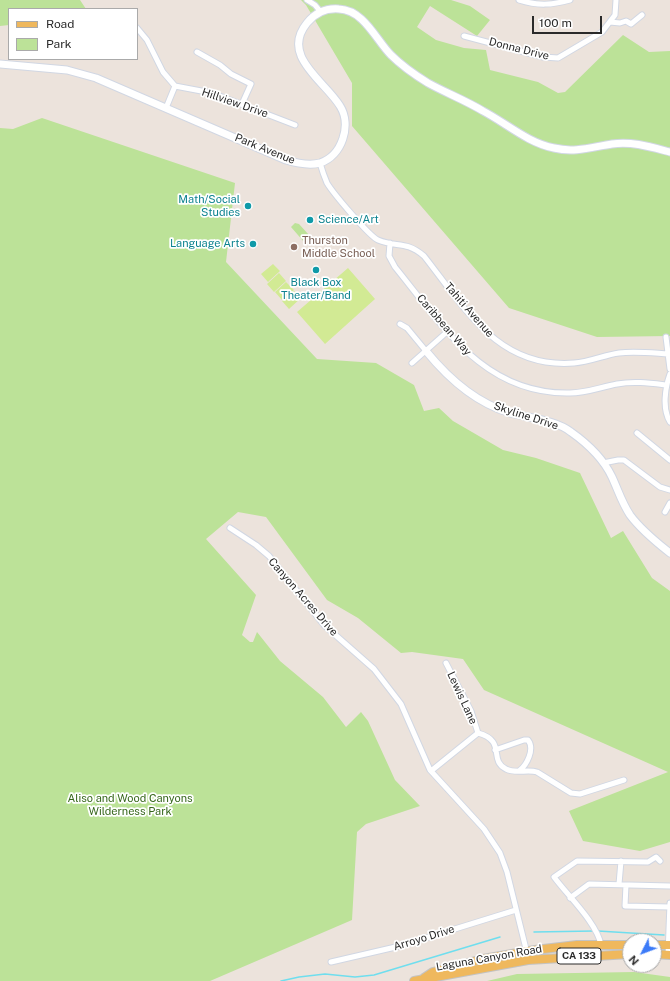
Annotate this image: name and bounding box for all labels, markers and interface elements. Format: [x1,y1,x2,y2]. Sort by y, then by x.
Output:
legend [8,8,138,60]
scale bar [534,8,604,34]
text: 100 m [539,16,572,30]
text: Road [46,17,74,31]
street label: Donna Drive [488,35,550,63]
text: Park [46,37,72,51]
street label: Hillview Drive [200,85,270,121]
street label: Park Avenue [233,131,297,167]
place label: Math/Social Studies [178,193,240,219]
marker: Math/Social Studies [243,201,253,211]
place label: Science/Art [318,213,379,227]
marker: Science/Art [305,215,315,225]
place label: Thurston Middle School [302,234,375,260]
place label: Language Arts [170,237,245,251]
marker: Language Arts [248,239,258,249]
marker: Thurston Middle School [289,242,299,252]
marker: Black Box Theater/Band [311,265,321,275]
place label: Black Box Theater/Band [281,276,351,302]
street label: Tahiti Avenue [442,280,496,340]
street label: Caribbean Way [414,292,474,358]
street label: Skyline Drive [492,399,560,433]
street label: Canyon Acres Drive [265,555,341,639]
street label: Lewis Lane [444,670,480,726]
park label: Aliso and Wood Canyons Wilderness Park [67,792,193,818]
street label: Arroyo Drive [392,922,456,954]
north arrow [622,933,662,973]
street label: Laguna Canyon Road [435,942,543,974]
road number: CA 133 [557,948,601,964]
text: N [626,953,641,968]

